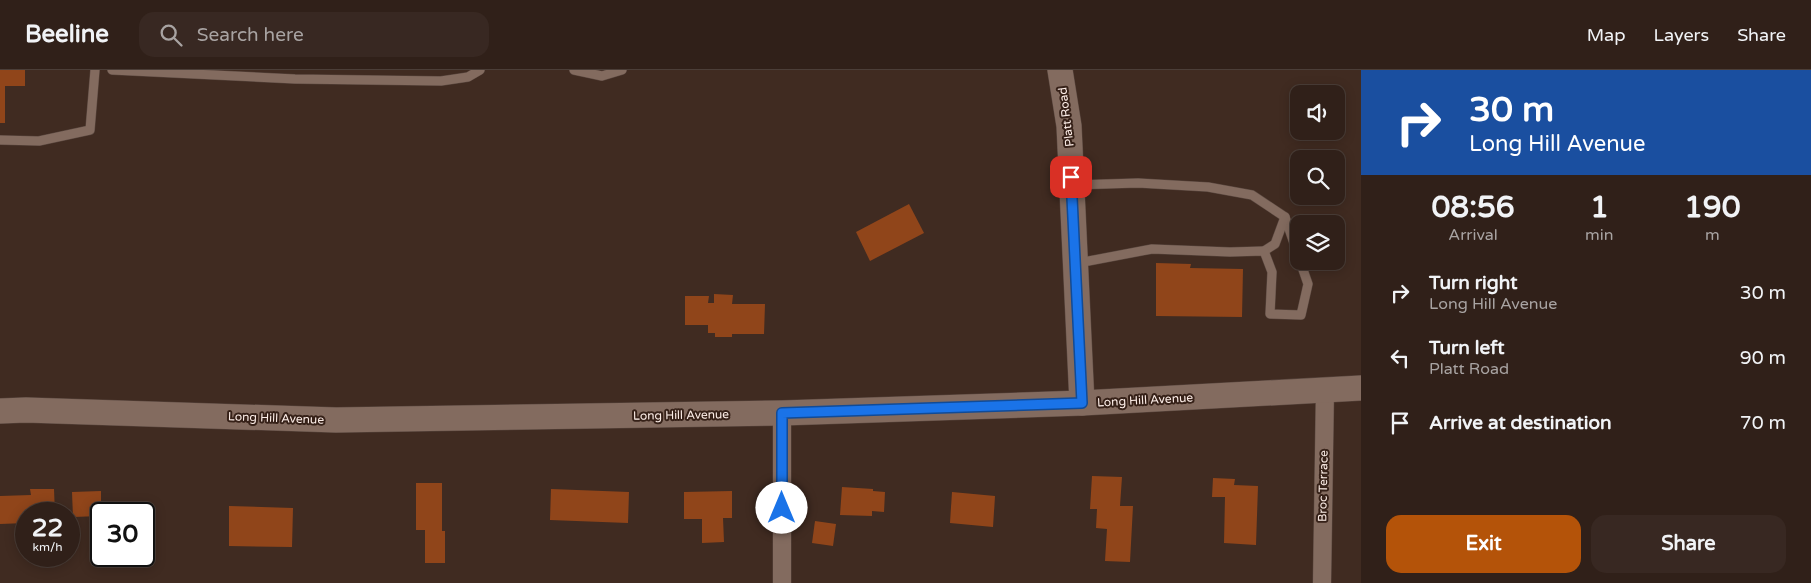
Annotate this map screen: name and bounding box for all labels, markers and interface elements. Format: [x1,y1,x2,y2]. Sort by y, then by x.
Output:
search box [139,12,489,57]
text: Beeline [25,20,109,49]
icon: search [157,21,185,49]
text: Search here [197,24,304,46]
text: Map [1587,24,1626,46]
text: Layers [1654,24,1709,46]
text: Share [1737,24,1786,46]
map controls [1290,85,1345,270]
button: sound [1290,85,1345,140]
street label: Platt Road [1055,86,1077,148]
text: 30 m [1469,89,1554,131]
icon: right [1386,90,1451,155]
text: Long Hill Avenue [1469,131,1645,157]
button: search [1290,150,1345,205]
pin [1050,156,1092,198]
icon: arrive [1057,163,1085,191]
text: 08:56 [1431,189,1515,226]
text: 1 [1590,189,1609,226]
text: 190 [1684,189,1741,226]
button: layers [1290,215,1345,270]
text: Arrival [1448,225,1498,245]
text: min [1585,225,1614,245]
text: m [1705,225,1720,245]
text: Turn right [1429,272,1517,294]
icon: right [1386,279,1414,307]
text: 30 m [1740,282,1786,304]
text: Long Hill Avenue [1429,294,1557,314]
text: Turn left [1429,337,1505,359]
icon: left [1386,344,1414,372]
text: 90 m [1740,347,1786,369]
text: Platt Road [1429,359,1509,379]
street label: Long Hill Avenue [1097,390,1194,410]
street label: Long Hill Avenue [633,407,729,423]
street label: Long Hill Avenue [228,409,325,427]
icon: arrive [1386,409,1414,437]
text: Arrive at destination [1429,412,1612,434]
text: 70 m [1740,412,1786,434]
street label: Broc Terrace [1315,450,1331,522]
position arrow [755,481,807,533]
speed limit sign: 30 [90,502,155,567]
text: 22 [32,513,63,543]
button: Exit [1386,515,1581,573]
button: Share [1591,515,1786,573]
text: km/h [32,540,63,554]

